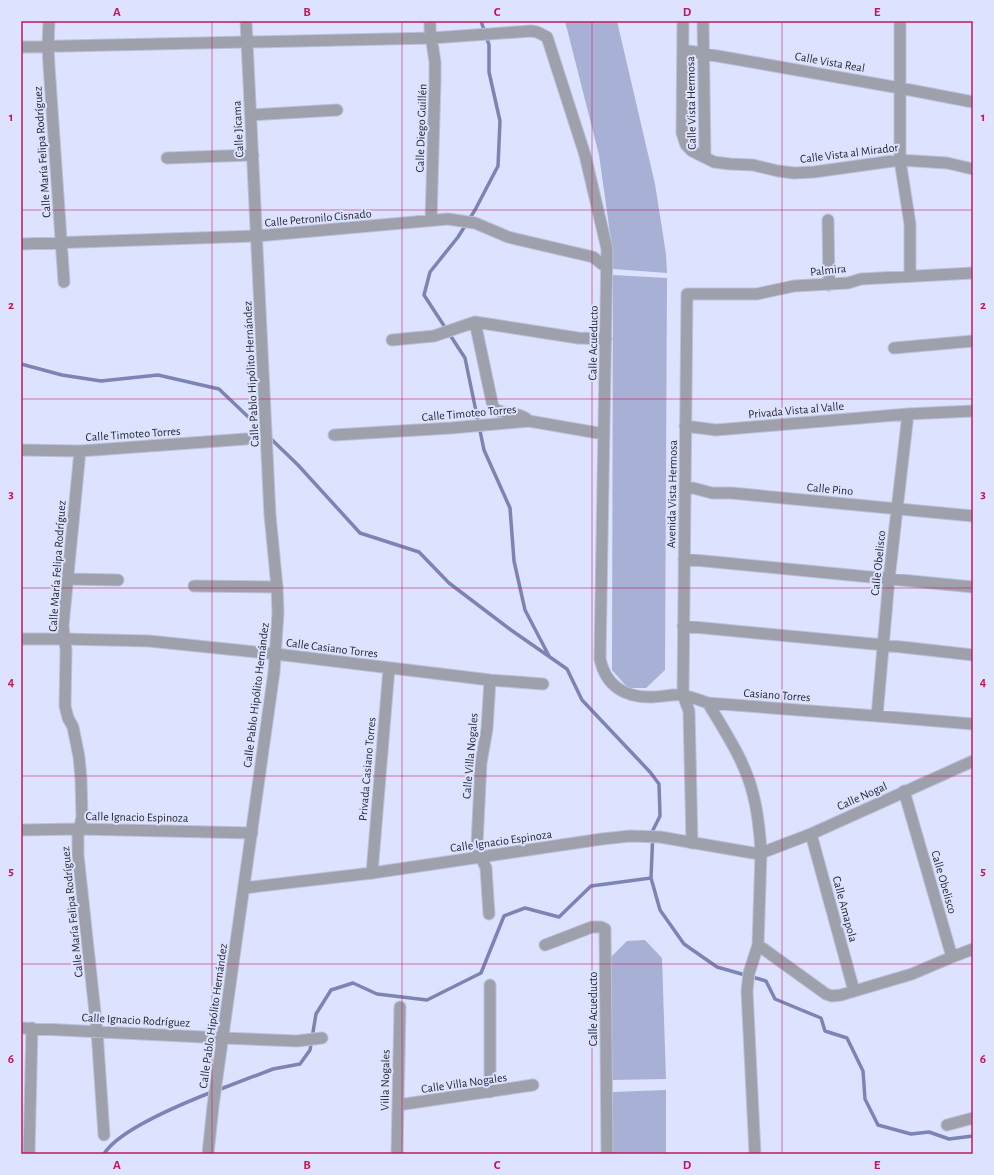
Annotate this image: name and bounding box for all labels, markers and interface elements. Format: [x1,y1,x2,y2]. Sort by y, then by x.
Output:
text: A [113,6,121,19]
text: B [303,6,311,19]
text: C [494,6,501,19]
text: D [683,6,692,19]
text: E [874,6,881,19]
street label: Calle Vista Real [794,50,866,74]
street label: Calle Vista Hermosa [684,56,698,150]
street label: Calle Diego Guillén [413,83,429,173]
street label: Calle María Felipa Rodríguez [31,86,53,218]
street label: Calle Jícama [230,100,245,158]
text: 1 [9,111,13,124]
text: 1 [981,111,985,124]
street label: Calle Vista al Mirador [799,141,899,165]
street label: Calle Petronilo Cisnado [264,207,372,229]
street label: Palmira [809,262,847,278]
text: 2 [8,299,14,312]
text: 2 [980,299,986,312]
street label: Calle Pablo Hipólito Hernández [241,301,261,447]
street label: Calle Acueducto [586,305,600,380]
street label: Privada Vista al Valle [748,400,844,420]
street label: Calle Timoteo Torres [421,403,517,423]
street label: Calle Timoteo Torres [85,425,181,443]
street label: Avenida Vista Hermosa [665,439,679,548]
street label: Calle Pino [806,481,854,497]
text: 3 [8,488,14,501]
text: 3 [980,488,986,501]
street label: Calle María Felipa Rodríguez [46,500,68,632]
street label: Calle Obelisco [869,530,887,596]
street label: Calle Pablo Hipólito Hernández [241,622,271,768]
street label: Calle Casiano Torres [285,636,379,660]
text: 4 [8,676,15,689]
text: 4 [980,676,987,689]
street label: Casiano Torres [743,687,811,703]
street label: Calle Villa Nogales [460,712,480,800]
street label: Privada Casiano Torres [356,717,378,821]
street label: Calle Nogal [835,780,889,812]
street label: Calle Ignacio Espinoza [86,810,189,824]
street label: Calle Ignacio Espinoza [449,828,553,854]
street label: Calle María Felipa Rodríguez [59,846,85,978]
street label: Calle Obelisco [929,849,959,915]
text: 5 [8,865,14,878]
text: 5 [980,865,986,878]
street label: Calle Amapola [830,875,860,944]
street label: Calle Pablo Hipólito Hernández [197,943,229,1089]
street label: Calle Acueducto [587,972,599,1046]
street label: Calle Ignacio Rodríguez [81,1011,191,1029]
street label: Villa Nogales [378,1049,392,1111]
text: 6 [8,1053,14,1066]
text: 6 [980,1053,986,1066]
street label: Calle Villa Nogales [420,1071,508,1095]
text: A [113,1159,121,1172]
text: B [303,1159,311,1172]
text: C [494,1159,501,1172]
text: D [683,1159,692,1172]
text: E [874,1159,881,1172]

